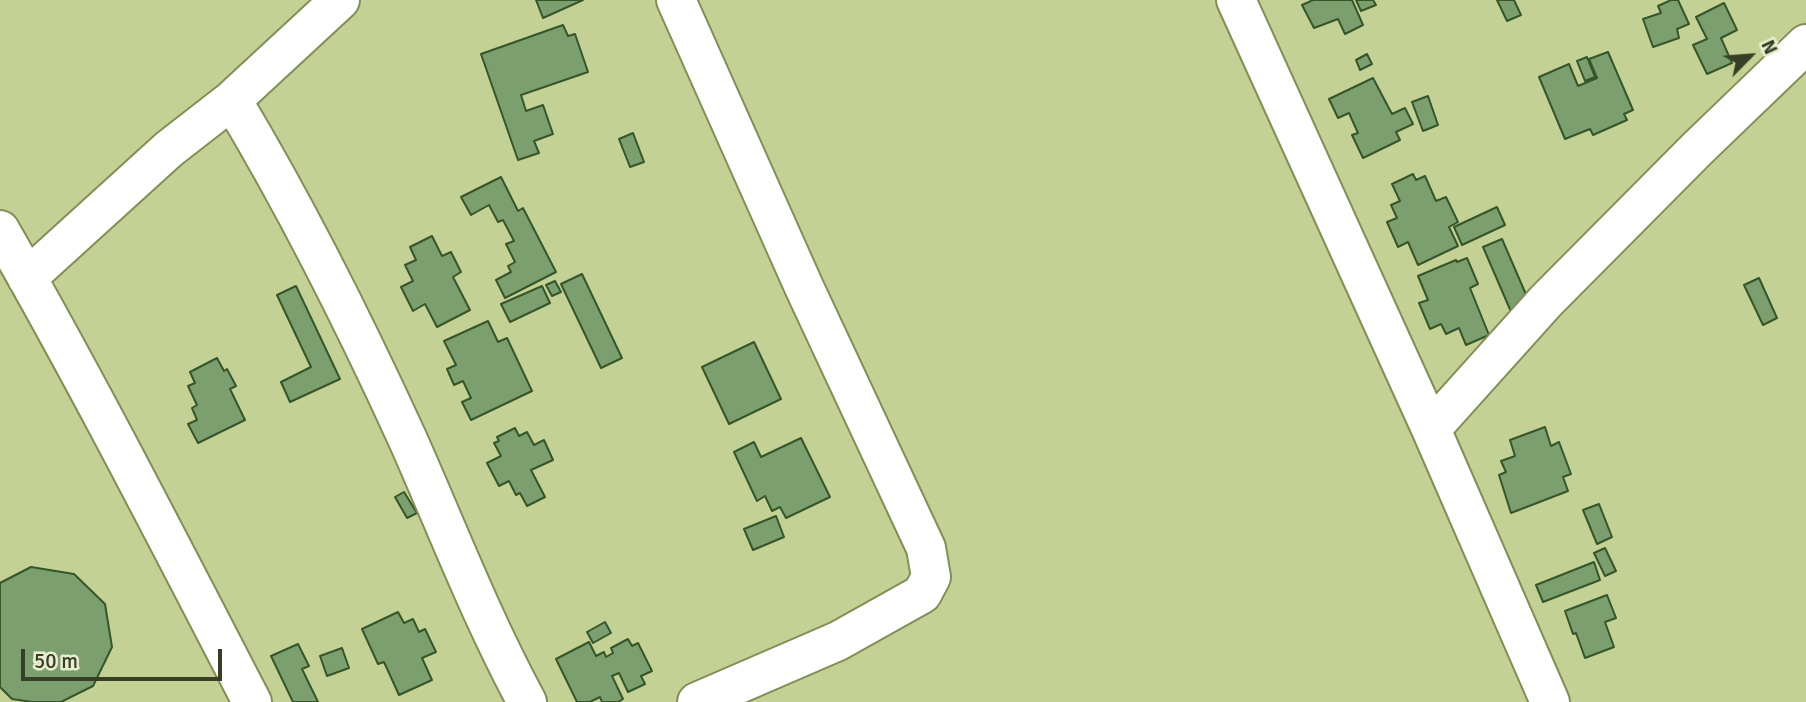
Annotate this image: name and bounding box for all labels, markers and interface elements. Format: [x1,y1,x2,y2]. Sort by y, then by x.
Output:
north arrow [1715,21,1785,91]
text: N [1755,36,1783,58]
scale bar [24,636,226,680]
text: 50 m [34,648,78,674]

